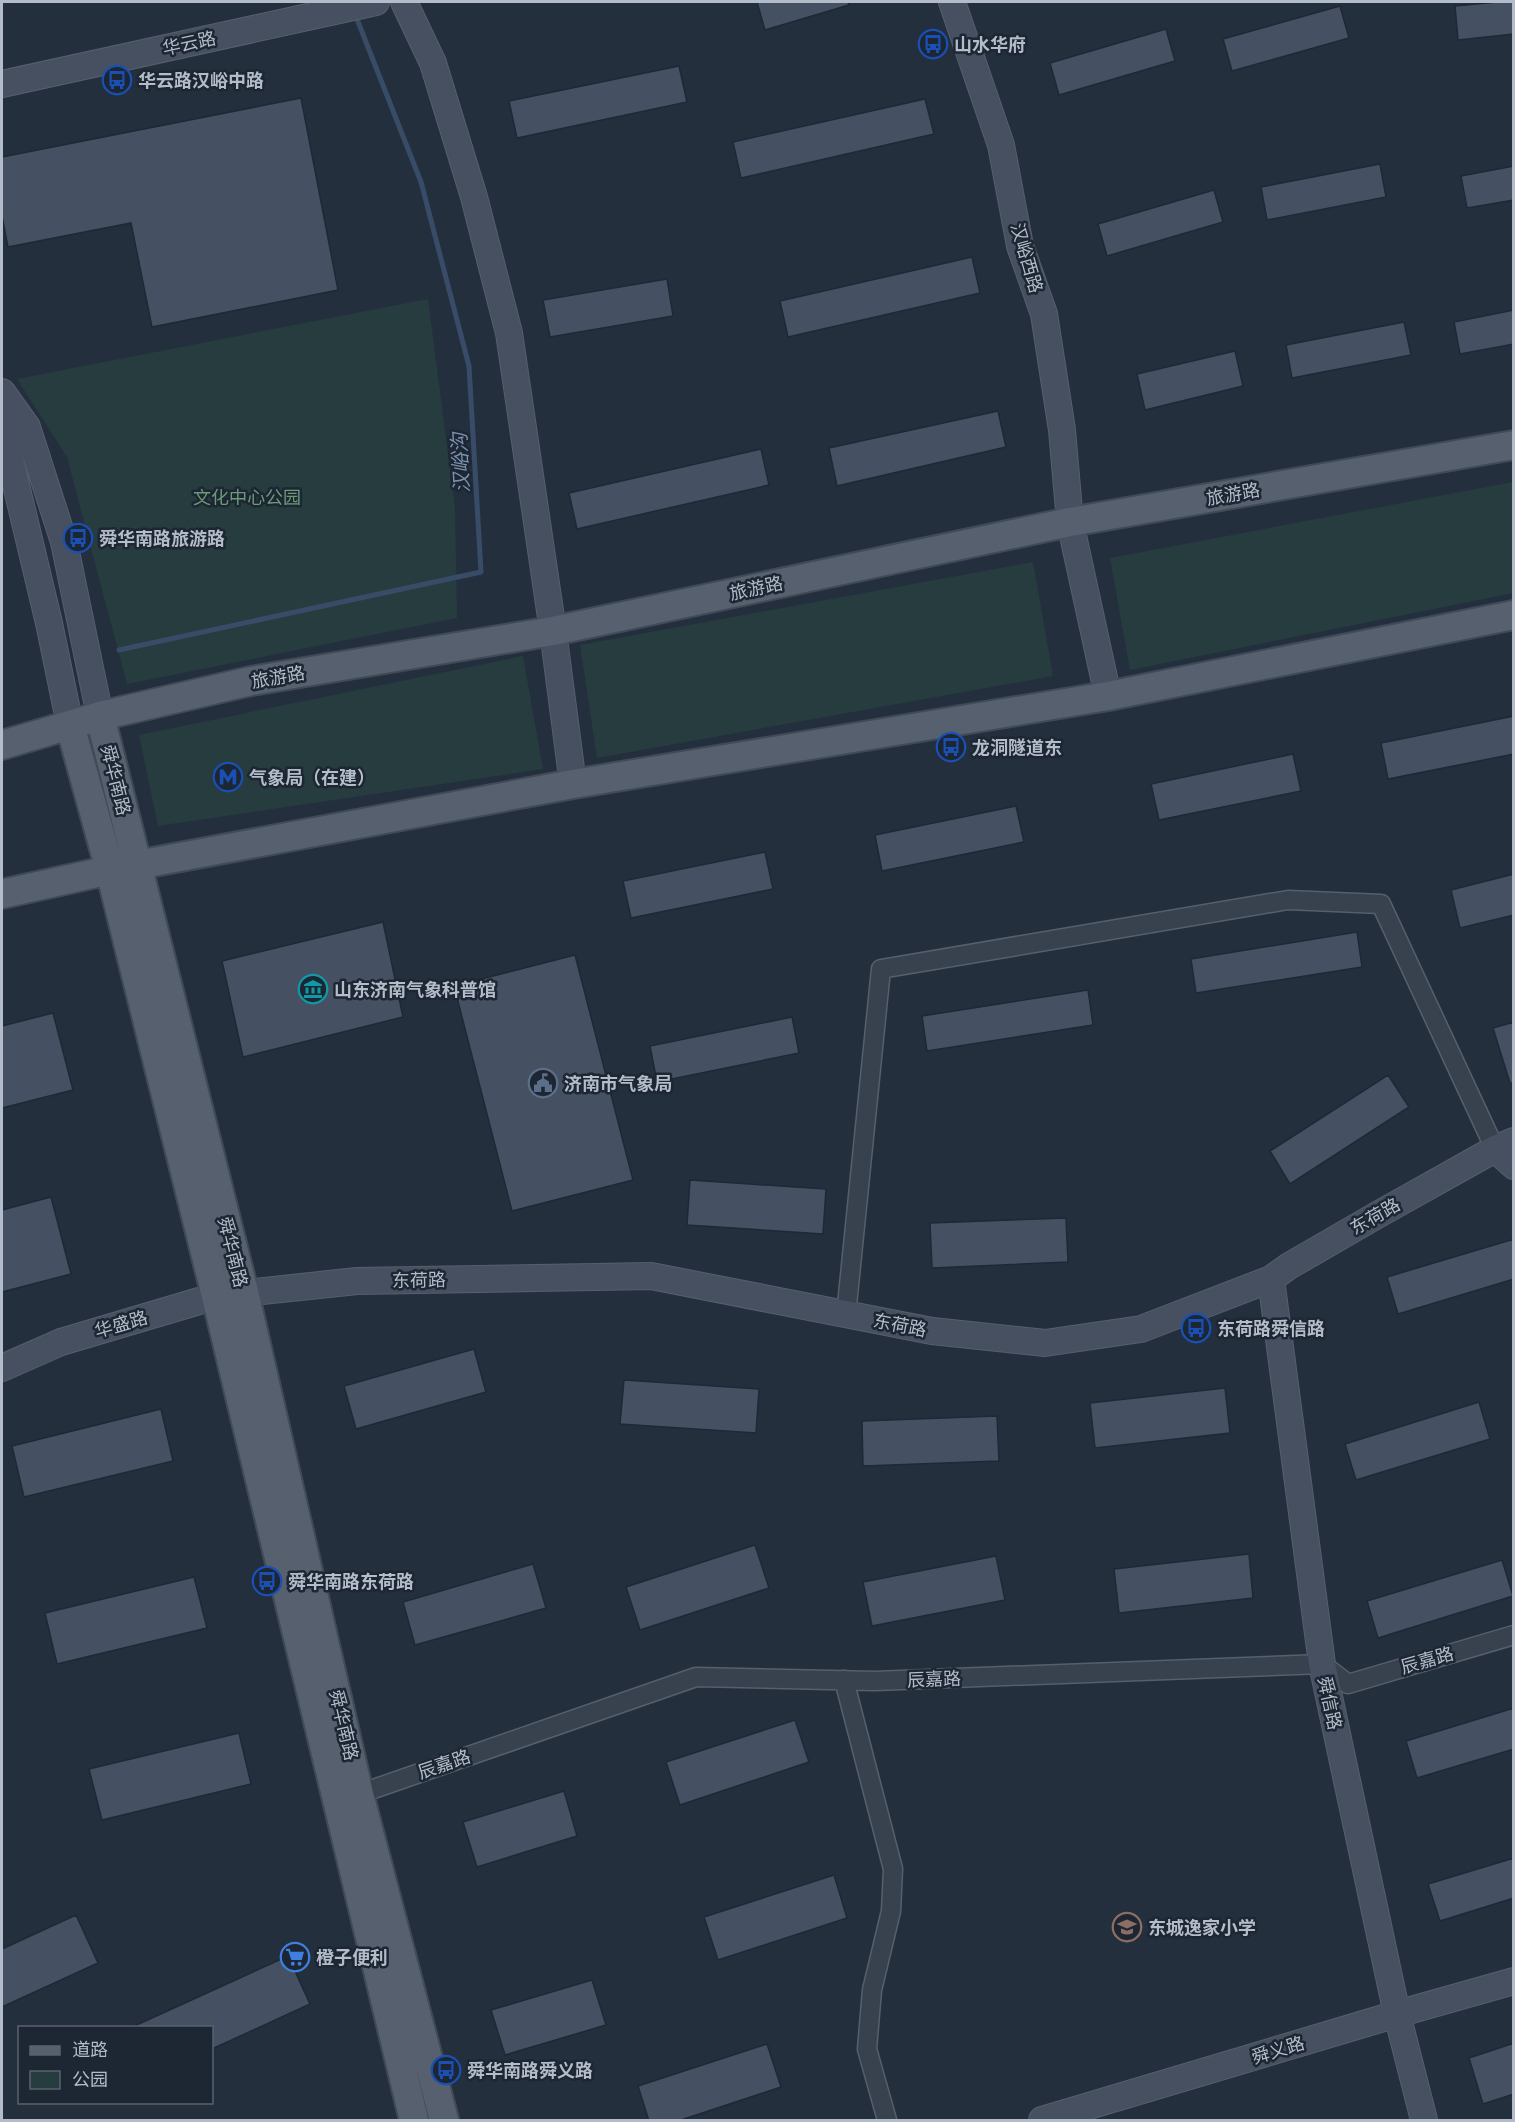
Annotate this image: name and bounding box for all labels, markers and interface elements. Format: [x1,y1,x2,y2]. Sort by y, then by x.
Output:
street label: 华云路 [160,24,218,62]
bus stop icon: 山水华府 [917,28,949,60]
place label: 山水华府 [954,31,1026,58]
bus stop icon: 华云路汉峪中路 [101,64,133,96]
place label: 华云路汉峪中路 [138,67,264,94]
street label: 汉峪西路 [1004,220,1050,296]
water label: 汉峪沟 [443,430,477,494]
street label: 旅游路 [1204,476,1262,512]
park label: 文化中心公园 [193,484,301,511]
bus stop icon: 舜华南路旅游路 [62,522,94,554]
place label: 舜华南路旅游路 [99,525,225,552]
street label: 旅游路 [727,569,785,607]
street label: 旅游路 [249,659,307,695]
bus stop icon: 龙洞隧道东 [935,731,967,763]
place label: 龙洞隧道东 [972,734,1062,761]
street label: 舜华南路 [94,742,138,818]
metro station icon: 气象局（在建） [212,761,244,793]
place label: 气象局（在建） [249,764,375,791]
museum icon: 山东济南气象科普馆 [297,973,329,1005]
place label: 山东济南气象科普馆 [334,976,496,1003]
public building icon: 济南市气象局 [527,1067,559,1099]
place label: 济南市气象局 [564,1070,672,1097]
street label: 东荷路 [1345,1191,1405,1241]
street label: 舜华南路 [211,1214,255,1290]
street label: 东荷路 [392,1266,446,1294]
street label: 华盛路 [91,1304,151,1344]
street label: 东荷路 [871,1307,929,1343]
bus stop icon: 东荷路舜信路 [1180,1312,1212,1344]
place label: 东荷路舜信路 [1217,1315,1325,1342]
bus stop icon: 舜华南路东荷路 [251,1565,283,1597]
place label: 舜华南路东荷路 [288,1568,414,1595]
street label: 辰嘉路 [1397,1640,1457,1680]
street label: 辰嘉路 [907,1665,961,1693]
street label: 舜信路 [1311,1674,1349,1732]
street label: 舜华南路 [323,1687,365,1763]
street label: 辰嘉路 [414,1742,474,1786]
school or university icon: 东城逸家小学 [1111,1911,1143,1943]
place label: 东城逸家小学 [1148,1914,1256,1941]
supermarket icon: 橙子便利 [279,1941,311,1973]
place label: 橙子便利 [316,1944,388,1971]
legend [18,2026,213,2104]
street label: 舜义路 [1248,2029,1308,2071]
text: 道路 [72,2036,108,2063]
bus stop icon: 舜华南路舜义路 [430,2054,462,2086]
place label: 舜华南路舜义路 [467,2057,593,2084]
text: 公园 [72,2066,108,2093]

